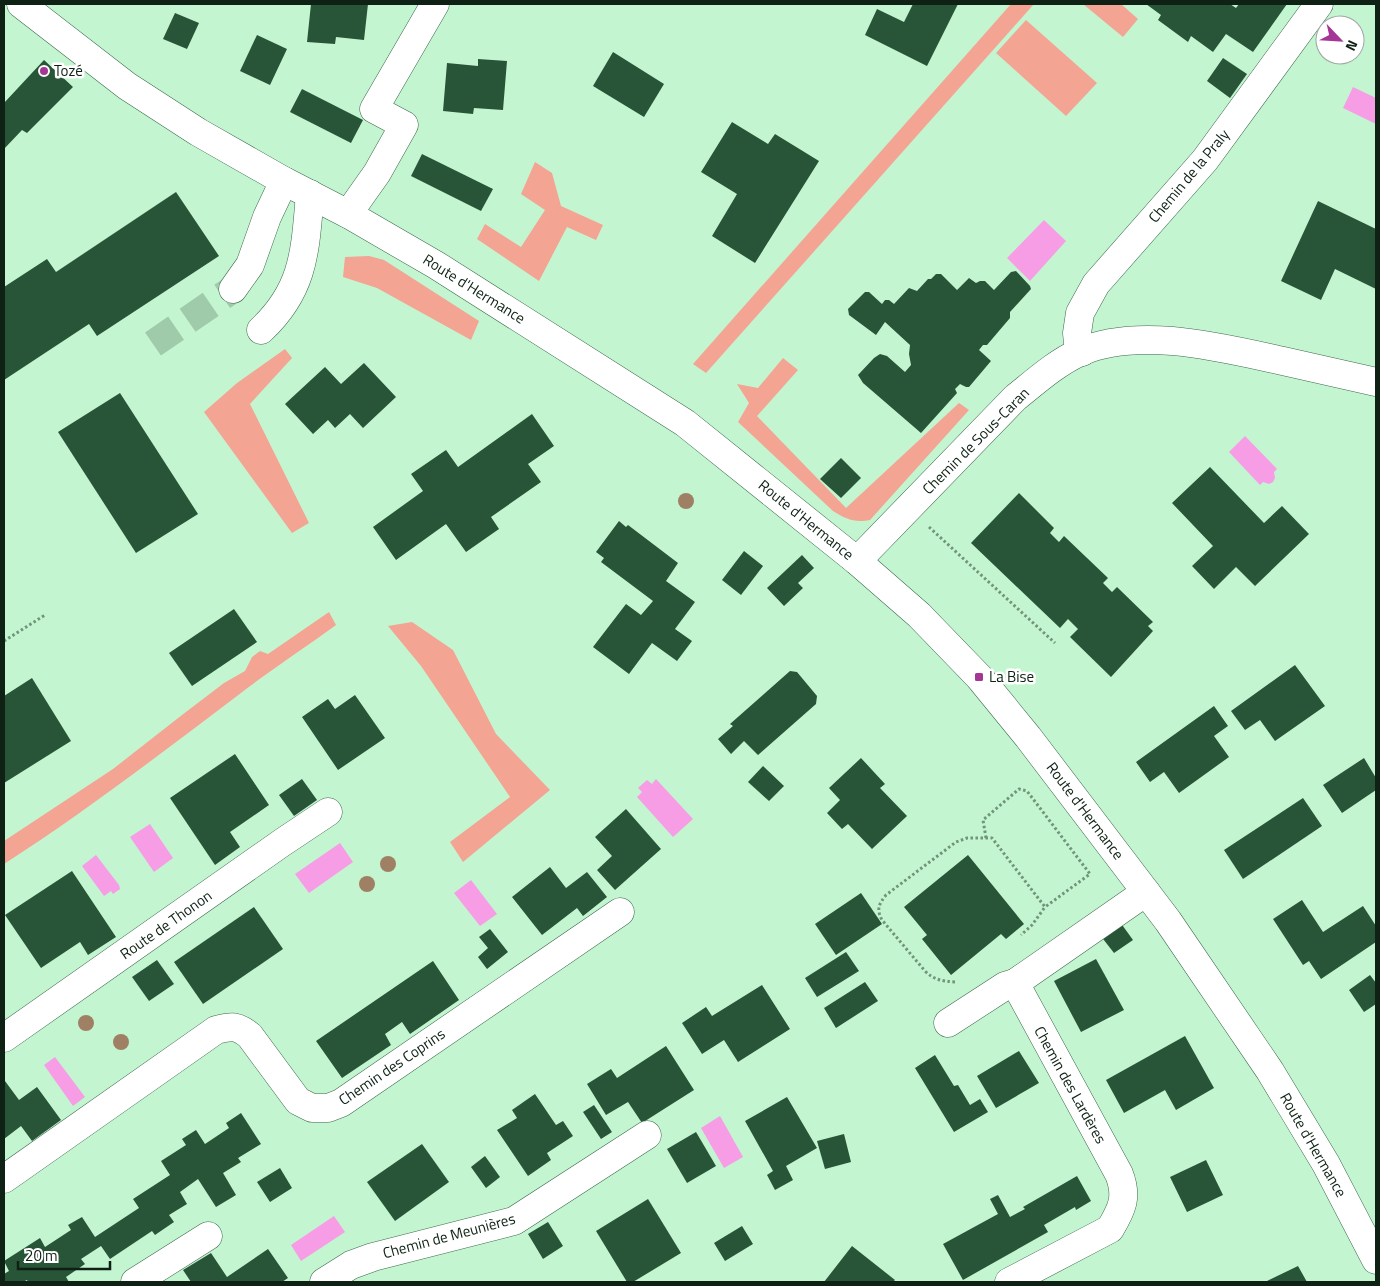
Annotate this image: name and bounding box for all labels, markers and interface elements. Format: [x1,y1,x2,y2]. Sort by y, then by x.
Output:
north arrow [1315,15,1365,65]
text: N [1341,37,1364,55]
place label: Tozé [54,59,83,82]
marker: Tozé [38,65,50,77]
street label: Chemin de la Praly [1142,124,1235,228]
street label: Route d'Hermance [419,248,530,329]
street label: Chemin de Sous-Caran [917,382,1035,500]
street label: Route d'Hermance [754,474,859,565]
place label: La Bise [989,665,1034,688]
marker: La Bise [973,671,985,683]
street label: Route d'Hermance [1041,757,1130,864]
street label: Route de Thonon [115,884,216,965]
street label: Chemin des Coprins [334,1022,450,1111]
street label: Chemin des Lardères [1028,1022,1112,1148]
street label: Route d'Hermance [1274,1088,1353,1201]
street label: Chemin de Meunières [380,1207,518,1264]
scale bar [18,1238,110,1270]
text: 20 m [25,1244,58,1267]

